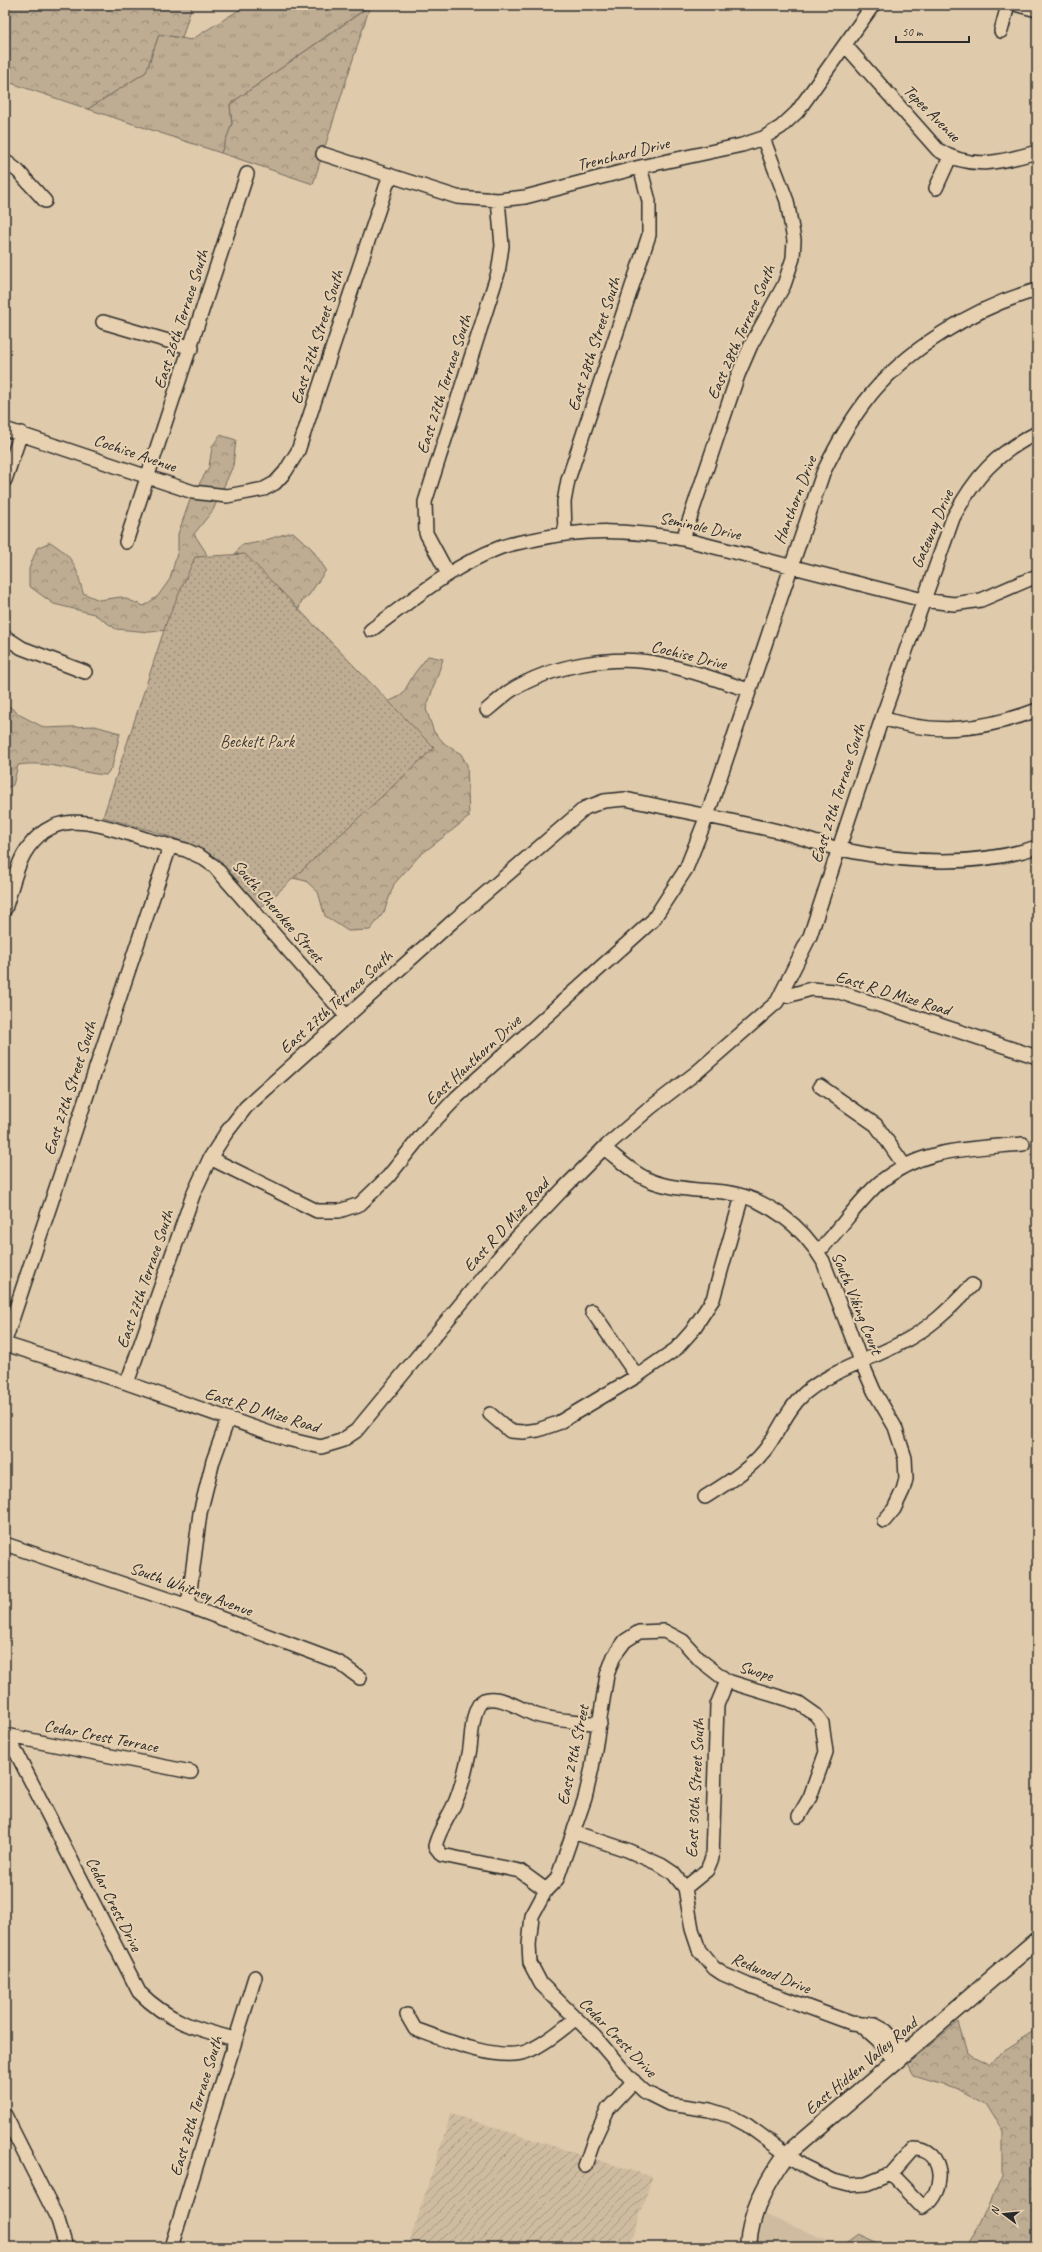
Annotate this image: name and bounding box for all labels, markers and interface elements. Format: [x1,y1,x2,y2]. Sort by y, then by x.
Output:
scale bar [896,18,969,44]
text: 50 m [902,24,924,40]
street label: Tepee Avenue [899,80,966,147]
street label: Trenchard Drive [575,132,673,176]
street label: East 26th Terrace South [149,246,214,391]
street label: East 28th Terrace South [702,260,781,403]
street label: East 27th Street South [285,266,349,407]
street label: East 28th Street South [562,273,626,414]
street label: East 27th Terrace South [412,311,477,456]
street label: Cochise Avenue [91,429,180,477]
street label: Hanthorn Drive [769,452,822,547]
street label: Gateway Drive [906,485,958,571]
street label: Seminole Drive [657,507,744,545]
street label: Cochise Drive [649,636,730,675]
street label: East 29th Terrace South [806,720,871,865]
park label: Beckett Park [220,731,296,752]
street label: South Cherokee Street [228,855,330,969]
street label: East 27th Terrace South [275,945,398,1058]
street label: East R D Mize Road [833,966,956,1021]
street label: East Hanthorn Drive [421,1009,526,1110]
street label: East 27th Street South [38,1017,102,1158]
street label: East R D Mize Road [459,1171,556,1276]
street label: East 27th Terrace South [111,1206,179,1351]
street label: South Viking Court [827,1249,888,1359]
street label: East R D Mize Road [202,1383,325,1438]
street label: South Whitney Avenue [127,1557,256,1621]
street label: Swope [736,1656,777,1687]
street label: East 29th Street [552,1701,594,1807]
street label: Cedar Crest Terrace [42,1715,161,1758]
street label: East 30th Street South [681,1717,709,1858]
street label: Cedar Crest Drive [81,1853,147,1956]
street label: Redwood Drive [728,1948,815,1999]
street label: Cedar Crest Drive [575,1993,662,2082]
street label: East Hidden Valley Road [800,2011,923,2119]
street label: East 28th Terrace South [165,2033,228,2178]
north arrow [984,2194,1024,2234]
text: N [987,2204,1003,2216]

